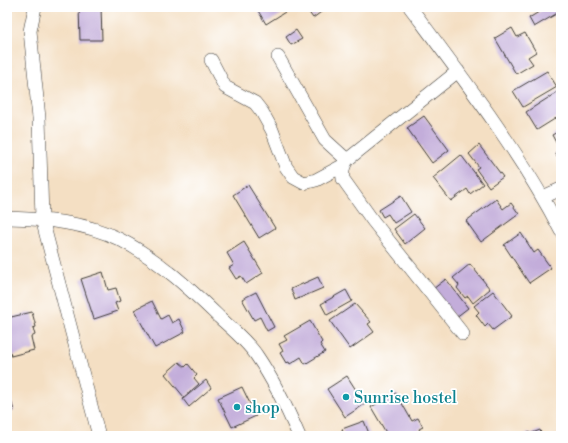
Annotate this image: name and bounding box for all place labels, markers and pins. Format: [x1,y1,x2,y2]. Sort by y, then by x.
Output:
place label: Sunrise hostel [354,388,457,408]
marker: Sunrise hostel [341,392,351,402]
place label: shop [245,398,280,418]
marker: shop [232,402,242,412]

